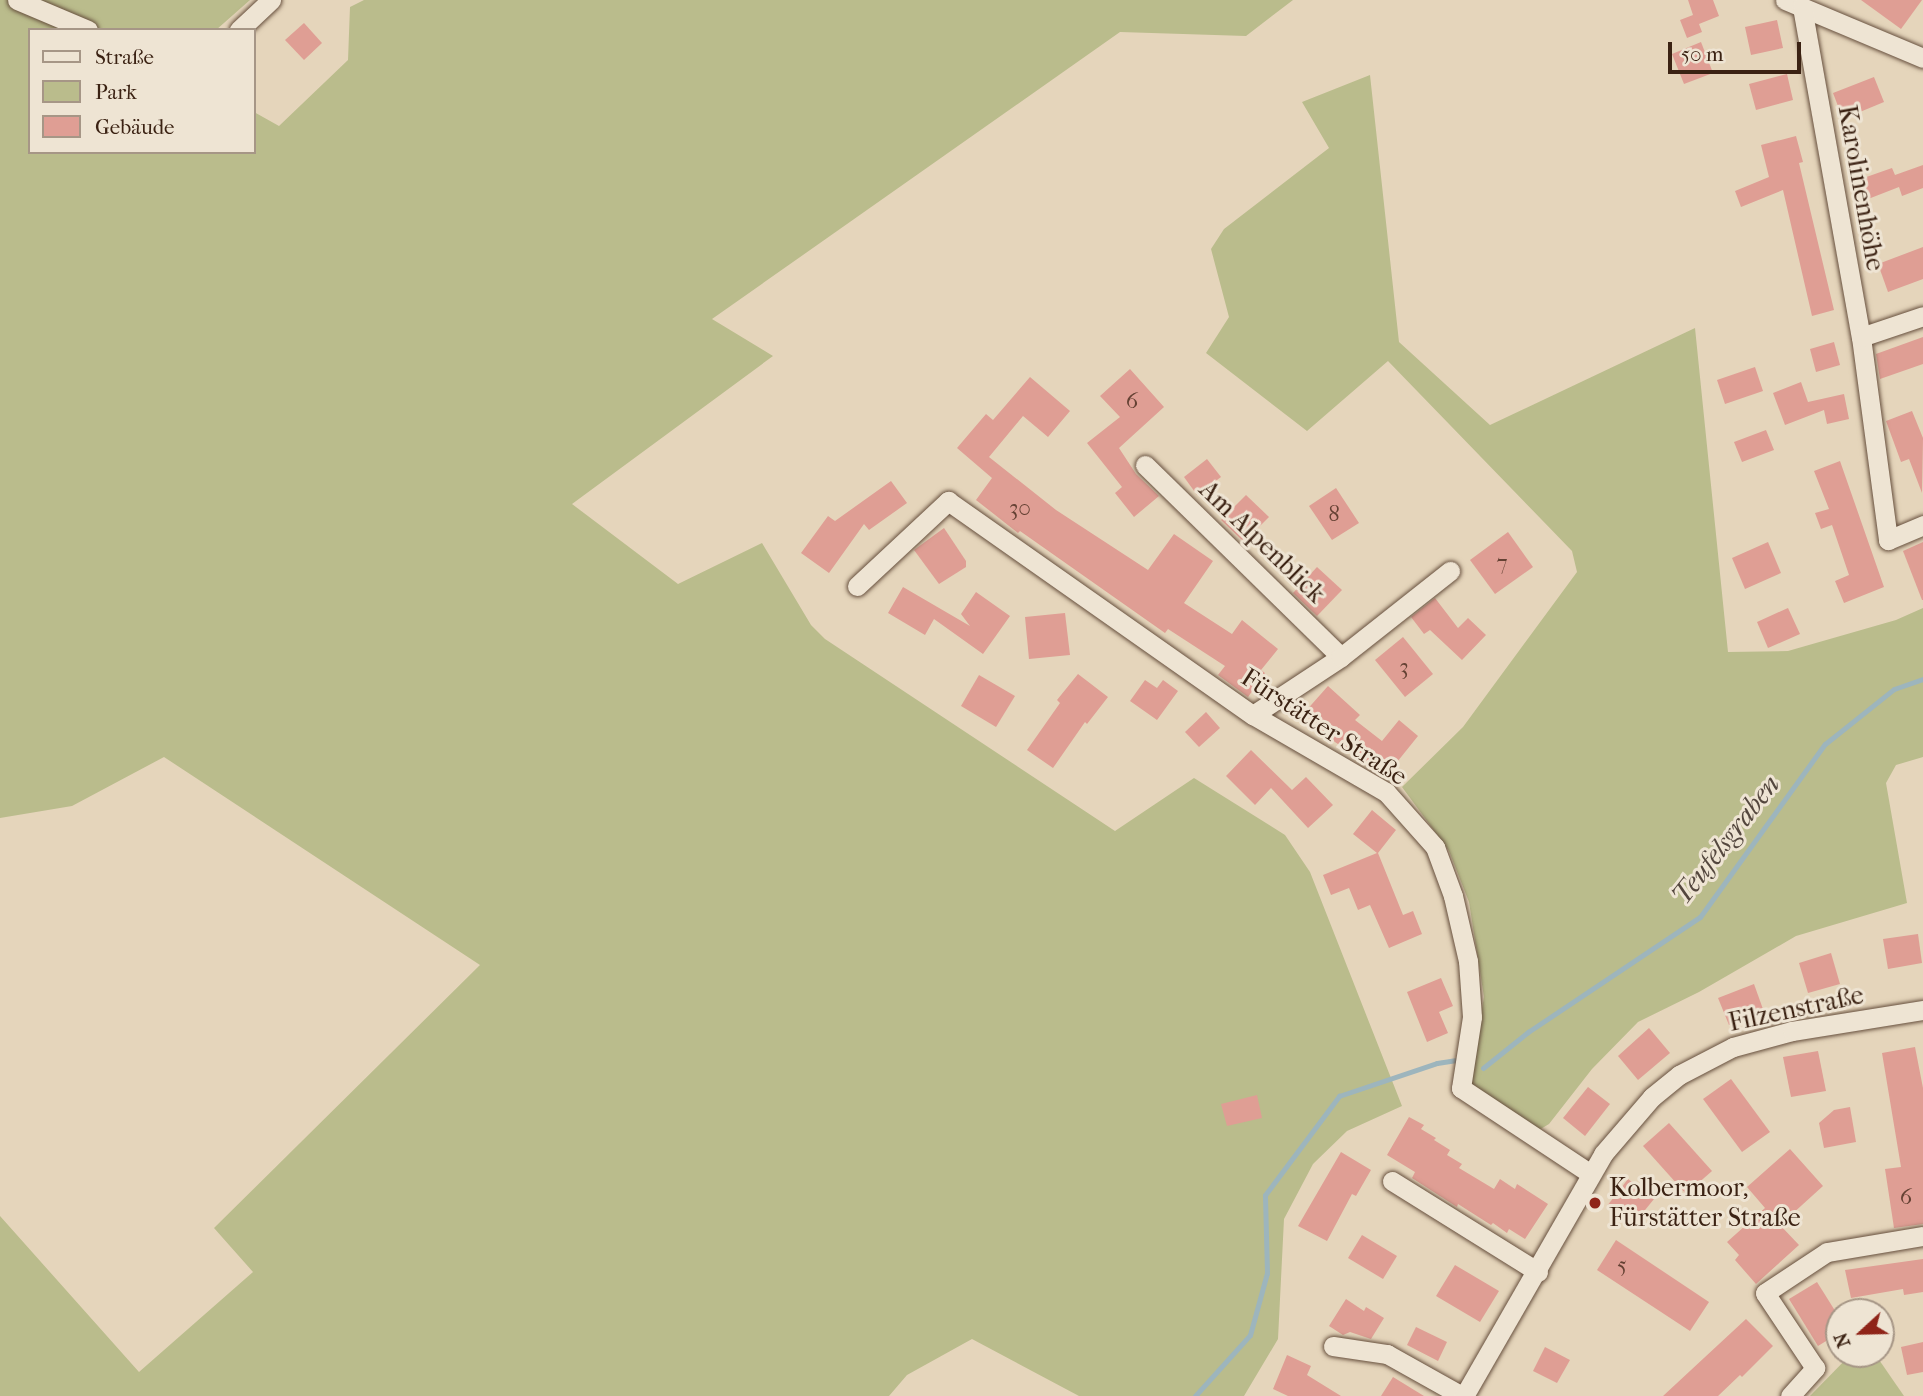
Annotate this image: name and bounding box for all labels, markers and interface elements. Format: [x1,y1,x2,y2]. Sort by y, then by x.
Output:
legend [28,28,256,154]
scale bar [1671,28,1804,72]
text: 50 m [1681,42,1724,66]
text: Straße [95,45,154,69]
text: Park [95,80,137,104]
street label: Karolinenhöhe [1831,103,1891,273]
text: Gebäude [95,115,175,139]
house number: 6 [1126,387,1138,415]
street label: Am Alpenblick [1193,474,1331,610]
house number: 30 [1009,494,1031,522]
house number: 8 [1328,500,1340,528]
house number: 7 [1496,549,1508,577]
house number: 3 [1399,653,1409,681]
street label: Fürstätter Straße [1235,662,1413,792]
water label: Teufelsgraben [1665,768,1787,912]
street label: Filzenstraße [1726,979,1866,1039]
place label: Kolbermoor, Fürstätter Straße [1609,1172,1801,1234]
house number: 6 [1900,1183,1912,1211]
marker: Kolbermoor, Fürstätter Straße [1587,1195,1603,1211]
house number: 5 [1617,1251,1627,1279]
north arrow [1825,1298,1895,1368]
text: N [1829,1329,1855,1351]

